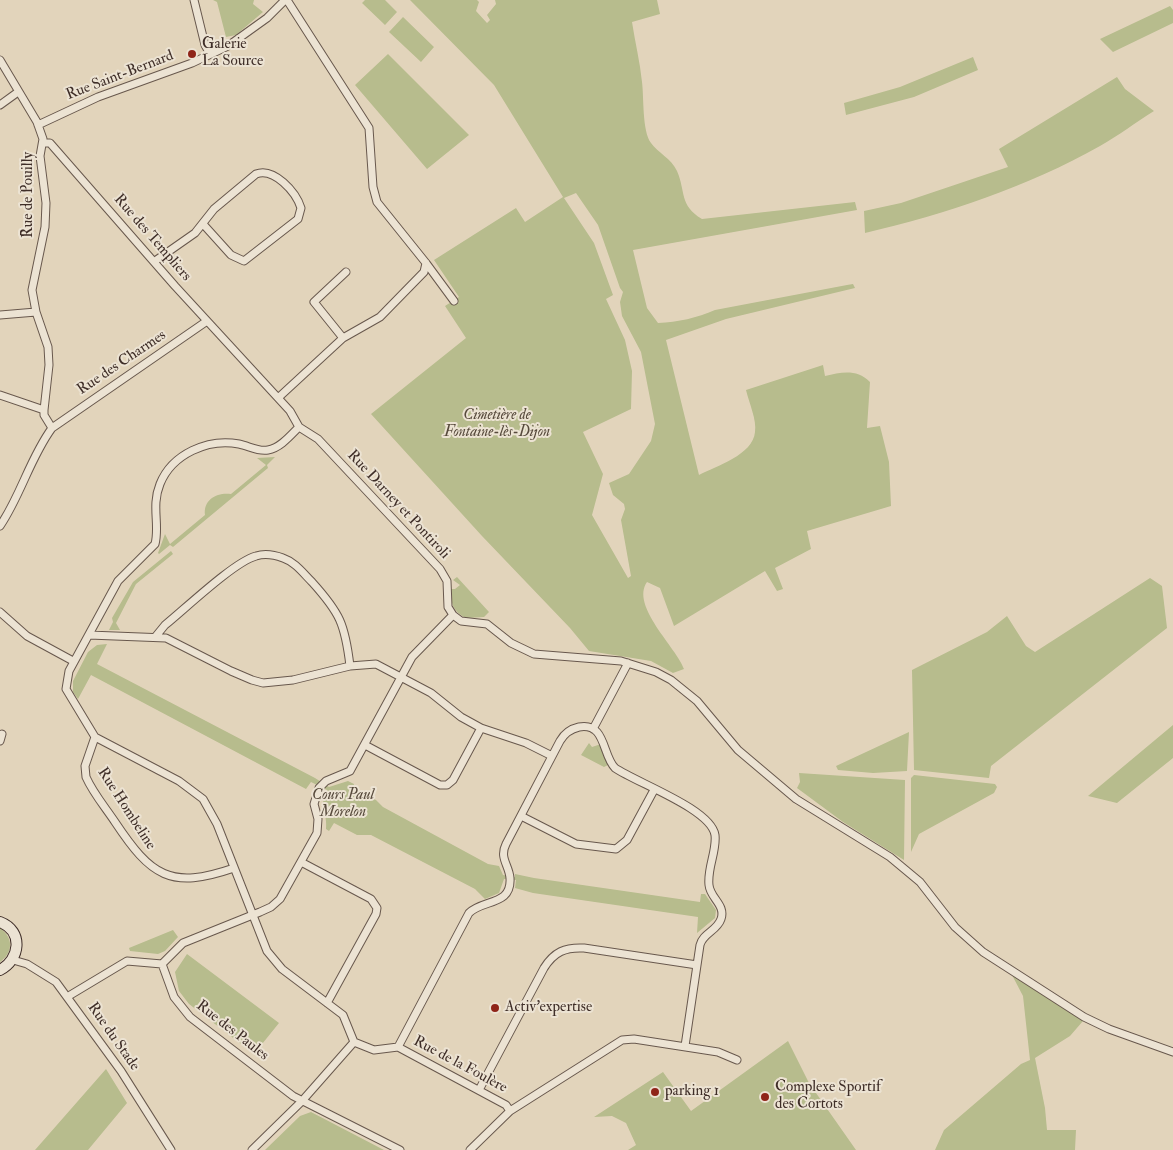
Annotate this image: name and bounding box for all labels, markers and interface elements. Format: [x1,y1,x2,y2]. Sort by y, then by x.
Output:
place label: Galerie La Source [202,36,263,71]
street label: Rue Saint-Bernard [64,47,176,105]
marker: Galerie La Source [186,48,198,60]
street label: Rue de Pouilly [20,152,38,238]
street label: Rue des Templiers [109,191,195,285]
street label: Rue des Charmes [74,327,170,399]
park label: Cimetière de Fontaine-lès-Dijon [444,407,550,442]
street label: Rue Darney et Pontiroli [343,447,453,563]
street label: Rue Hombeline [93,765,159,853]
park label: Cours Paul Morelon [312,787,374,822]
street label: Rue des Paules [192,997,272,1065]
street label: Rue du Stade [83,999,143,1075]
place label: Activ'expertise [505,999,592,1017]
marker: Activ'expertise [489,1002,501,1014]
street label: Rue de la Foulère [410,1033,510,1097]
place label: Complexe Sportif des Cortots [775,1079,881,1114]
place label: parking 1 [665,1083,719,1101]
marker: parking 1 [649,1086,661,1098]
marker: Complexe Sportif des Cortots [759,1091,771,1103]

